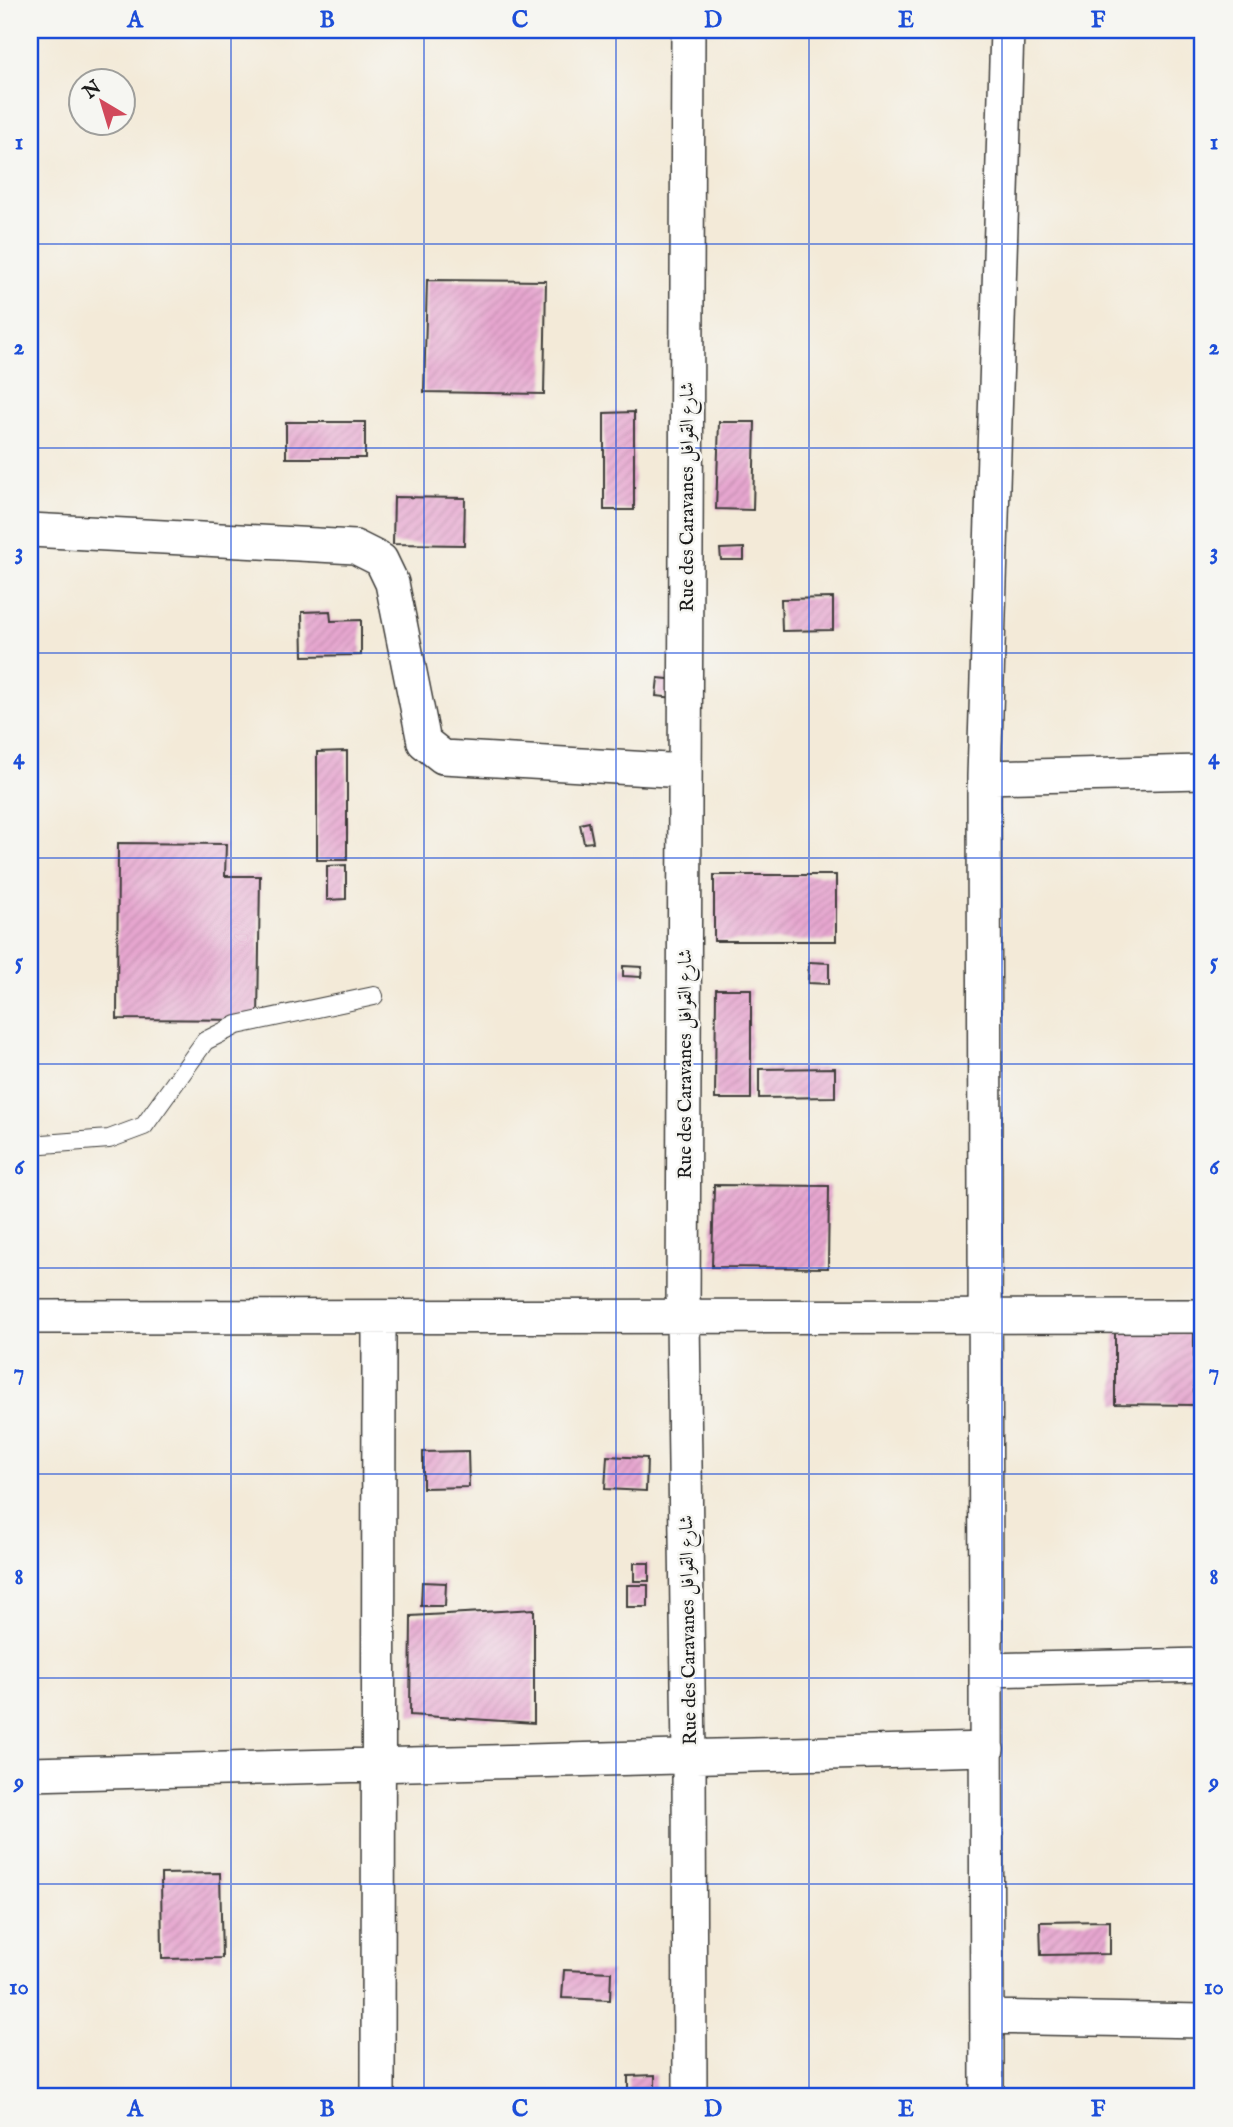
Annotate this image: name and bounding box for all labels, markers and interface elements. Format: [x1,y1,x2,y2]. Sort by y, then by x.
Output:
text: A [126,6,144,35]
text: B [319,6,335,35]
text: C [512,6,529,35]
text: D [704,6,722,35]
text: E [898,6,914,35]
text: F [1091,6,1106,35]
north arrow [66,66,136,136]
text: N [78,75,107,105]
text: 1 [15,128,23,157]
text: 1 [1210,128,1218,157]
text: 2 [14,333,25,362]
text: 2 [1209,333,1220,362]
street label: Rue des Caravanes شارع القوافل [676,382,702,612]
text: 3 [15,538,23,567]
text: 3 [1210,538,1218,567]
text: 4 [13,743,25,772]
text: 4 [1208,743,1220,772]
text: 5 [15,948,24,977]
text: 5 [1210,948,1219,977]
street label: Rue des Caravanes شارع القوافل [674,949,700,1179]
text: 6 [14,1153,25,1182]
text: 6 [1209,1153,1220,1182]
text: 7 [14,1358,24,1387]
text: 7 [1209,1358,1219,1387]
street label: Rue des Caravanes شارع القوافل [675,1515,705,1745]
text: 8 [14,1563,24,1592]
text: 8 [1209,1563,1219,1592]
text: 9 [13,1768,24,1797]
text: 9 [1208,1768,1219,1797]
text: 10 [9,1973,29,2002]
text: 10 [1204,1973,1224,2002]
text: A [126,2095,144,2124]
text: B [319,2095,335,2124]
text: C [512,2095,529,2124]
text: D [704,2095,722,2124]
text: E [898,2095,914,2124]
text: F [1091,2095,1106,2124]

